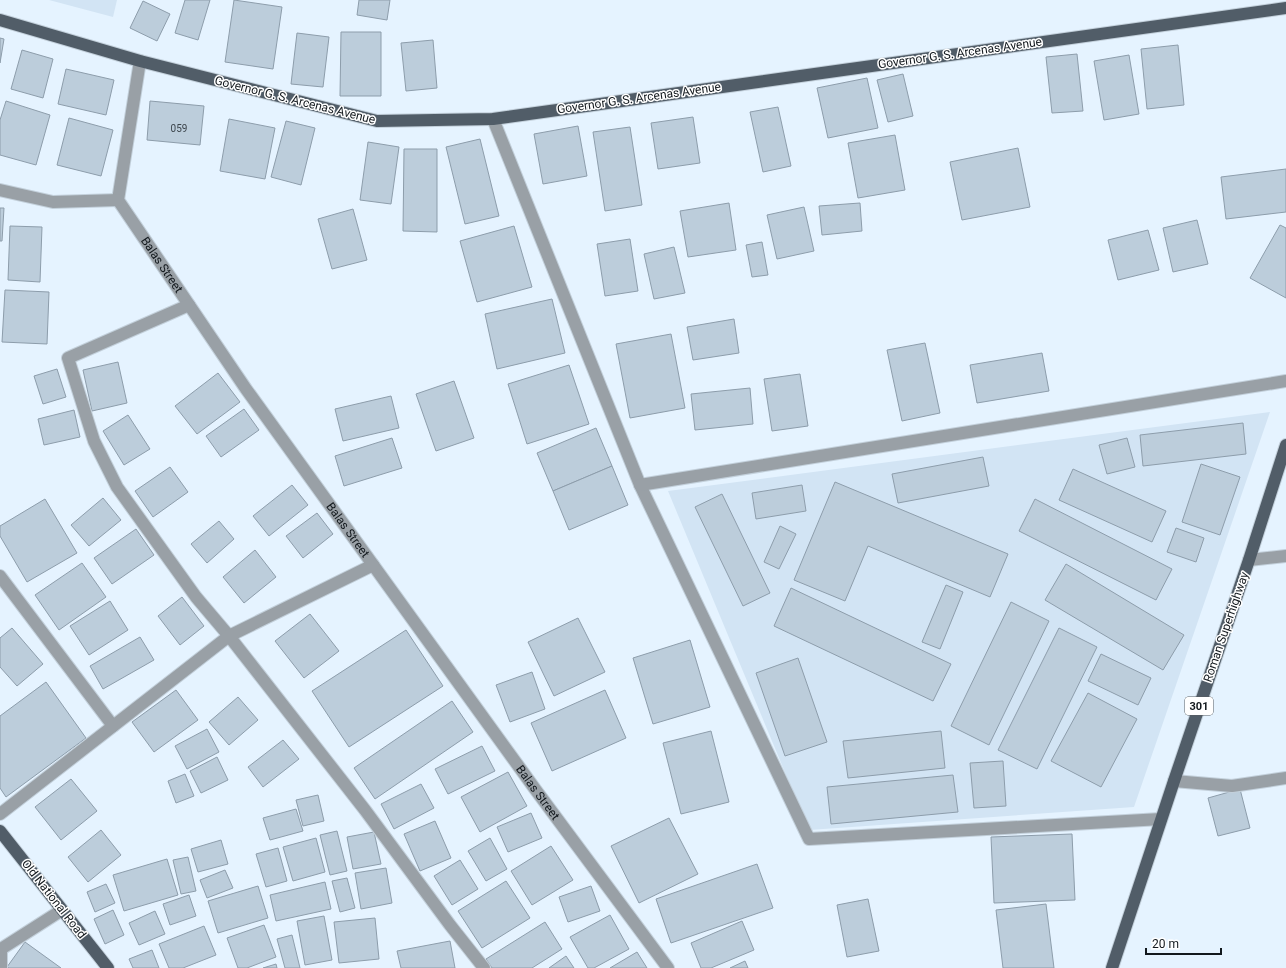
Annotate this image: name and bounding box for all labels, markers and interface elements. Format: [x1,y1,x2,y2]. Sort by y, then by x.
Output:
street label: Governor G. S. Arcenas Avenue [877,35,1043,71]
street label: Governor G. S. Arcenas Avenue [213,73,377,127]
street label: Governor G. S. Arcenas Avenue [556,80,722,116]
house number: 059 [171,123,187,134]
street label: Balas Street [138,234,186,295]
street label: Balas Street [323,500,372,560]
street label: Roman Superhighway [1201,570,1252,684]
road number: 301 [1185,697,1213,715]
street label: Balas Street [513,762,563,823]
street label: Old National Road [19,857,89,941]
scale bar [1146,930,1221,956]
text: 20 m [1152,937,1179,951]

